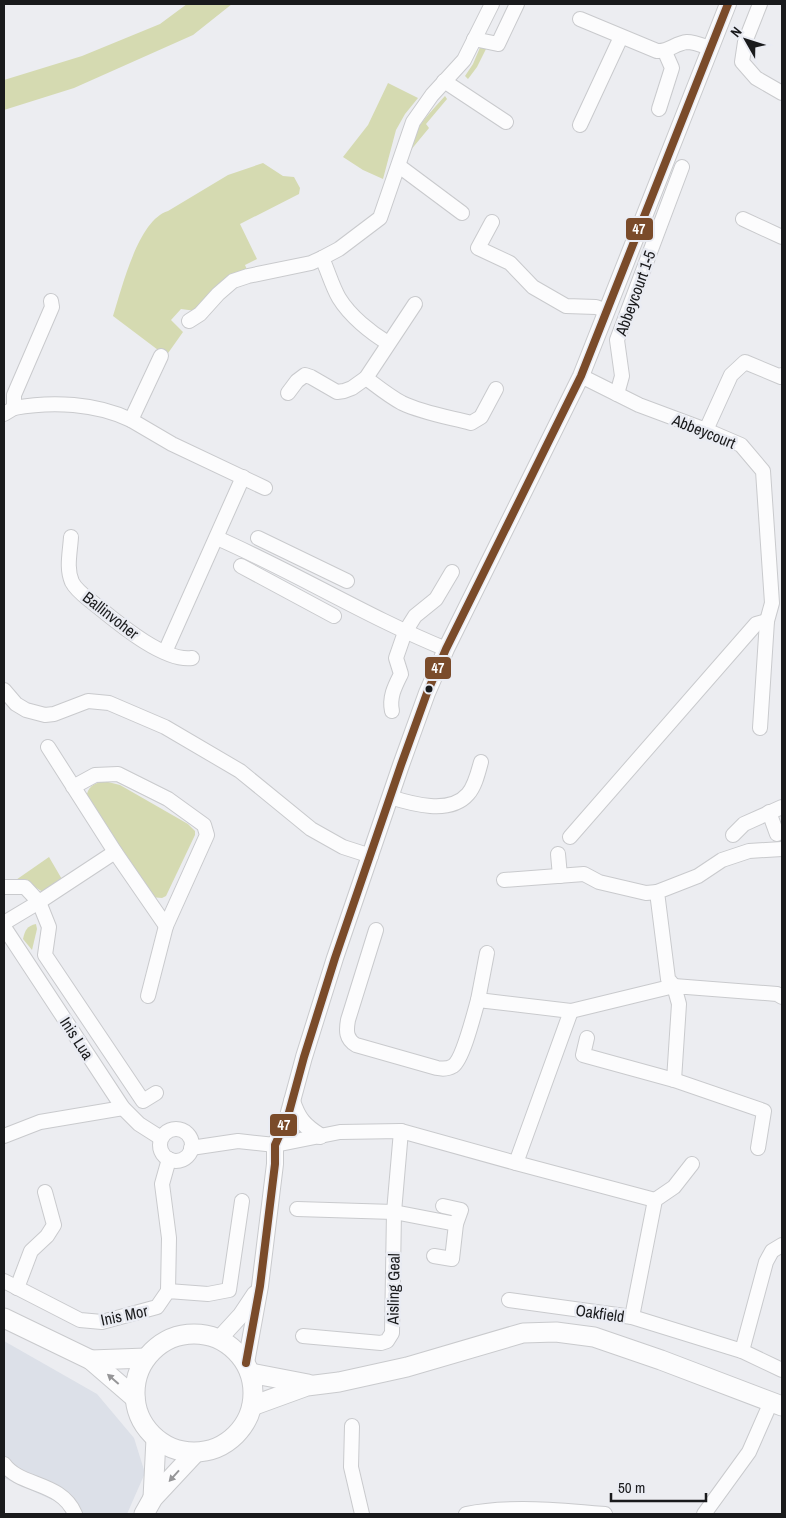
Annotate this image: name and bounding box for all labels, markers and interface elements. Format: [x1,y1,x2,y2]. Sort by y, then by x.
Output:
north arrow [721,15,771,65]
text: N [726,23,746,41]
line badge: 47 [625,217,654,241]
text: 47 [633,220,646,238]
street label: Abbeycourt 1-5 [609,247,661,340]
street label: Abbeycourt [668,408,739,454]
street label: Ballinvoher [78,586,144,644]
line badge: 47 [424,656,452,680]
text: 47 [432,659,445,677]
unlabelled marker [424,684,434,694]
street label: Inis Lua [55,1012,99,1064]
line badge: 47 [269,1113,298,1137]
text: 47 [278,1116,291,1134]
street label: Aisling Geal [381,1253,405,1326]
street label: Inis Mor [99,1299,150,1331]
street label: Oakfield [574,1299,626,1327]
one-way arrow [107,1373,119,1385]
one-way arrow [168,1469,180,1481]
scale bar [611,1470,706,1502]
text: 50 m [618,1477,645,1498]

